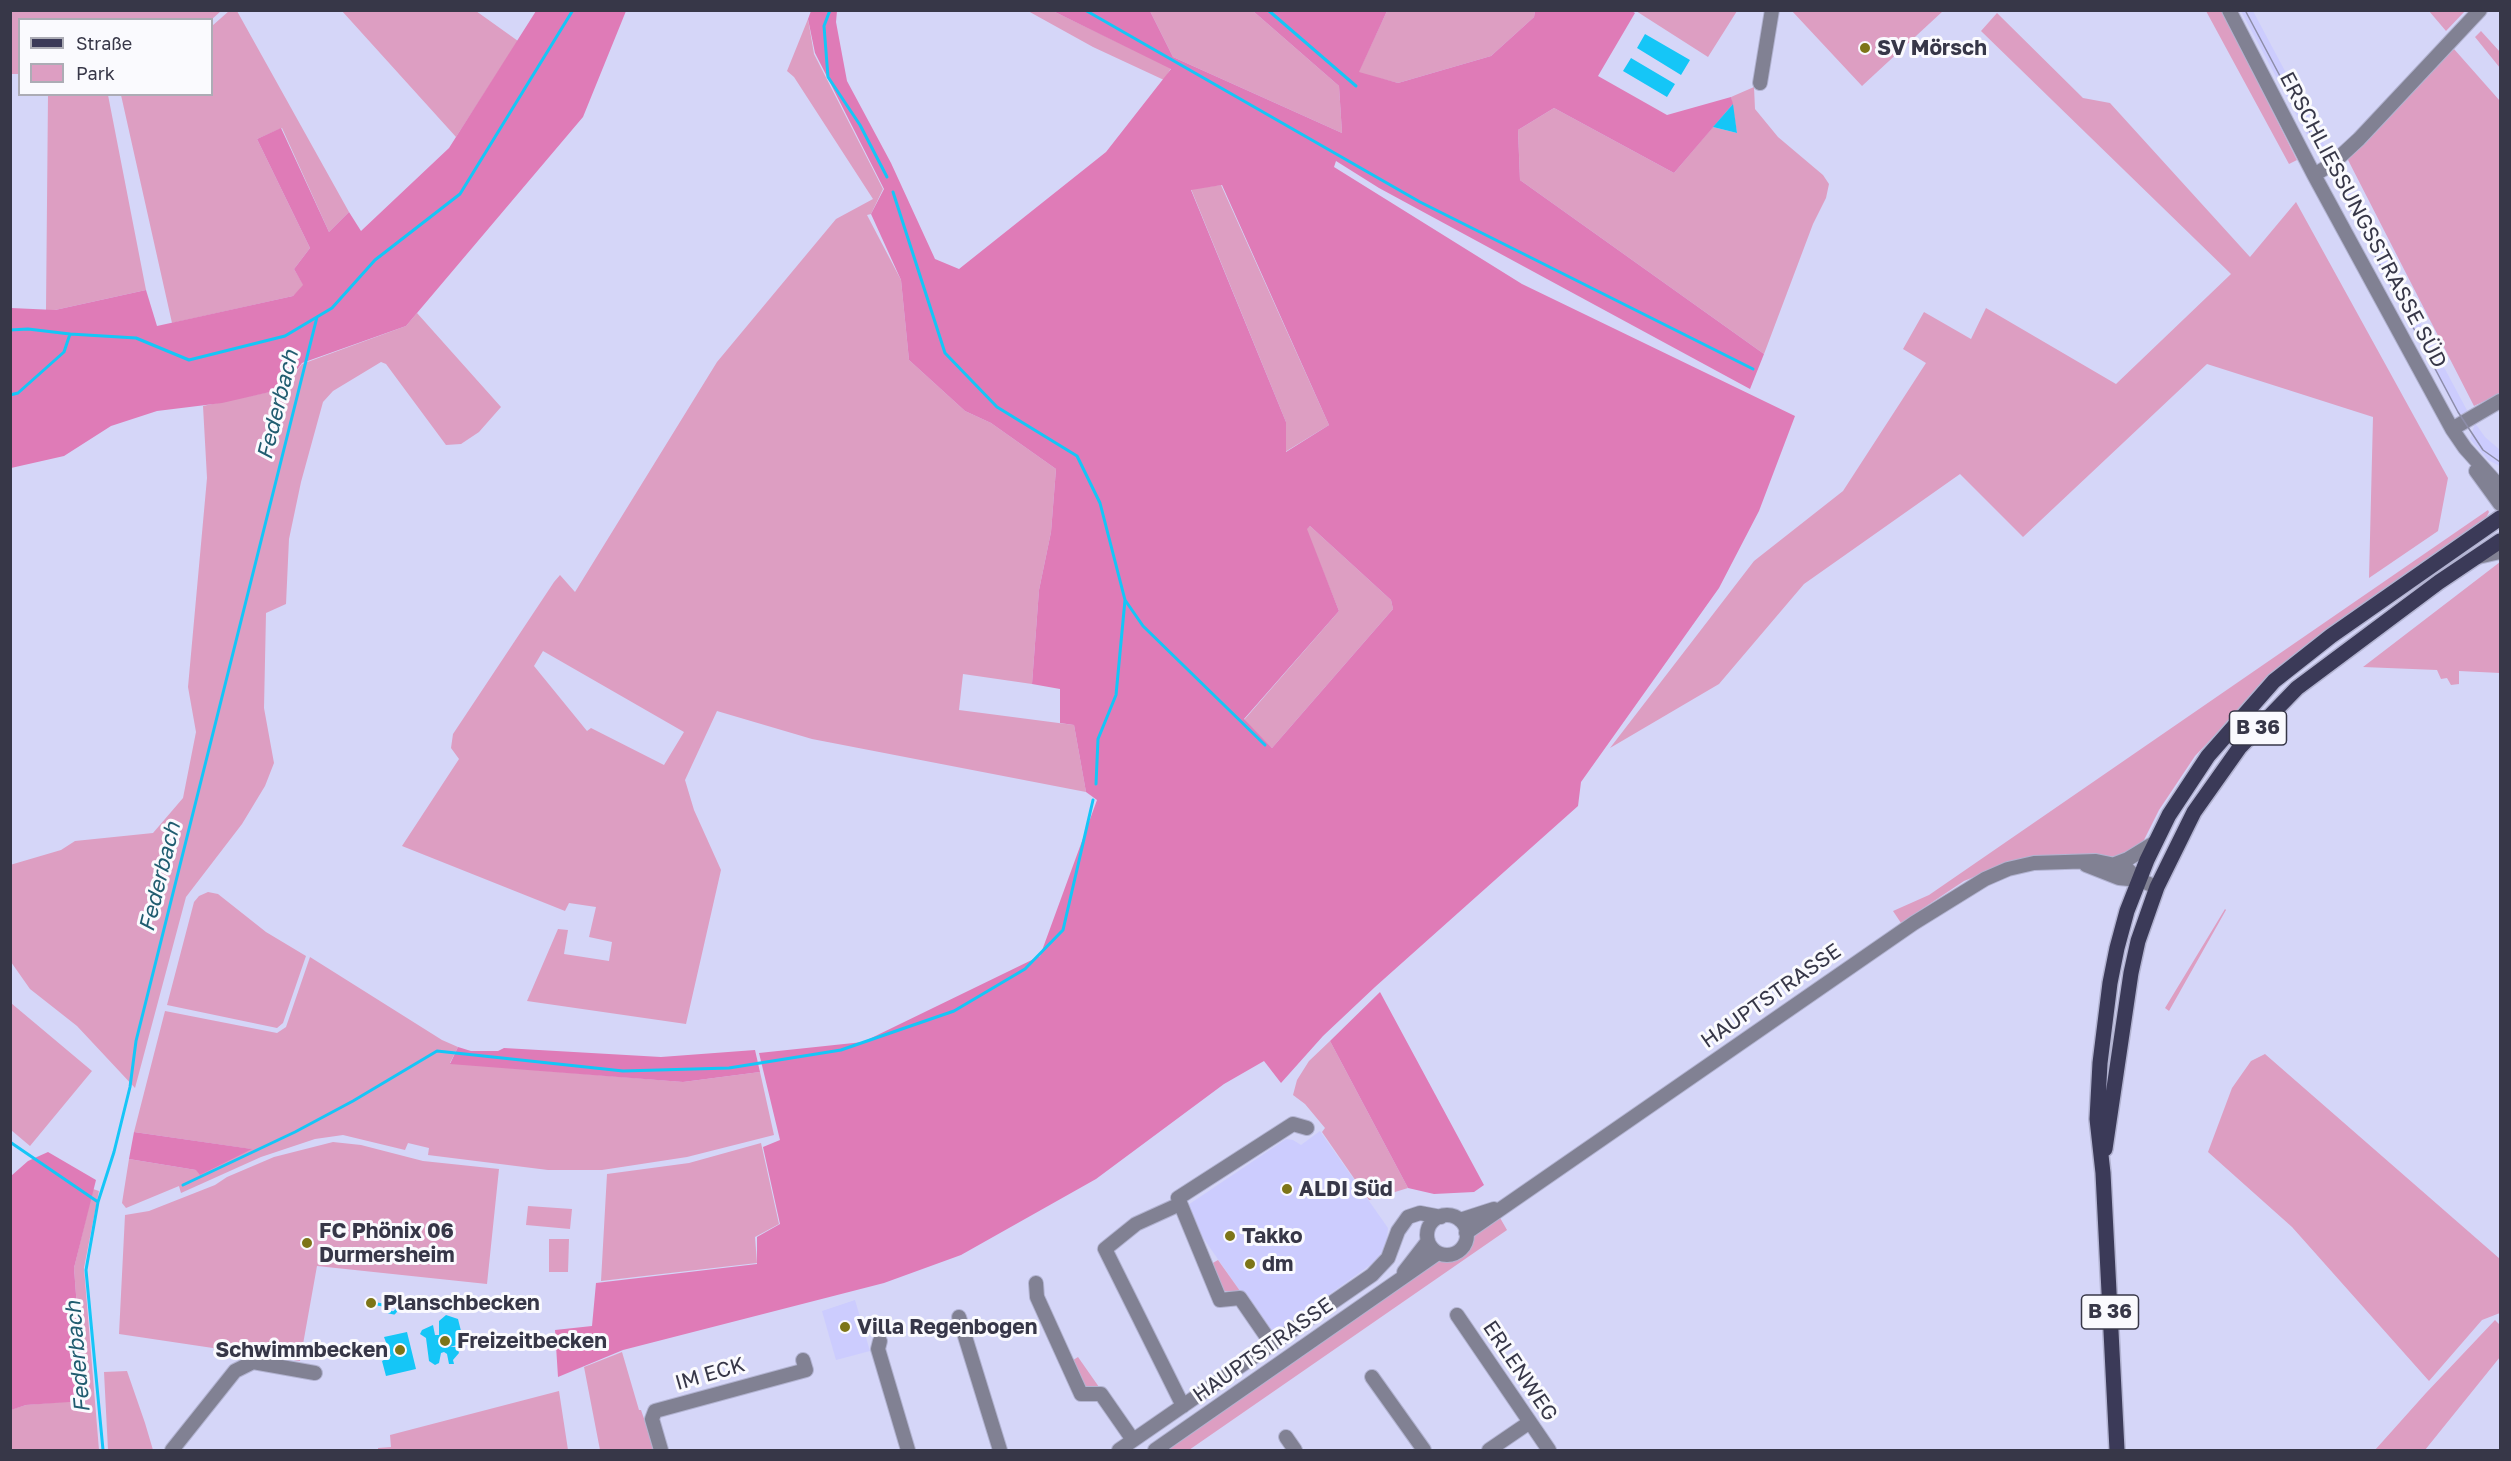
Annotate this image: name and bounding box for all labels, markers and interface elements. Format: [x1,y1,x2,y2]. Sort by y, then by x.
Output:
legend [18,18,213,96]
text: Straße [76,32,132,54]
place label: SV Mörsch [1877,35,1987,61]
marker: SV Mörsch [1858,41,1872,55]
text: Park [76,62,115,84]
street label: ERSCHLIESSUNGSSTRASSE SÜD [2274,68,2452,372]
water label: Federbach [252,347,304,463]
road number: B 36 [2230,711,2286,745]
water label: Federbach [134,819,186,935]
street label: HAUPTSTRASSE [1696,938,1846,1054]
place label: ALDI Süd [1299,1176,1393,1202]
marker: ALDI Süd [1280,1182,1294,1196]
place label: FC Phönix 06 Durmersheim [319,1218,455,1268]
place label: Takko [1242,1223,1303,1249]
marker: Takko [1223,1229,1237,1243]
marker: FC Phönix 06 Durmersheim [300,1236,314,1250]
place label: dm [1262,1251,1293,1277]
marker: dm [1243,1257,1257,1271]
place label: Planschbecken [383,1290,540,1316]
street label: HAUPTSTRASSE [1188,1292,1338,1408]
road number: B 36 [2082,1295,2138,1329]
marker: Planschbecken [364,1296,378,1310]
water label: Federbach [60,1300,96,1414]
place label: Villa Regenbogen [857,1314,1037,1340]
street label: ERLENWEG [1477,1316,1563,1426]
marker: Villa Regenbogen [838,1320,852,1334]
place label: Freizeitbecken [457,1328,607,1354]
marker: Freizeitbecken [438,1334,452,1348]
place label: Schwimmbecken [215,1337,388,1363]
marker: Schwimmbecken [393,1343,407,1357]
street label: IM ECK [672,1352,748,1396]

